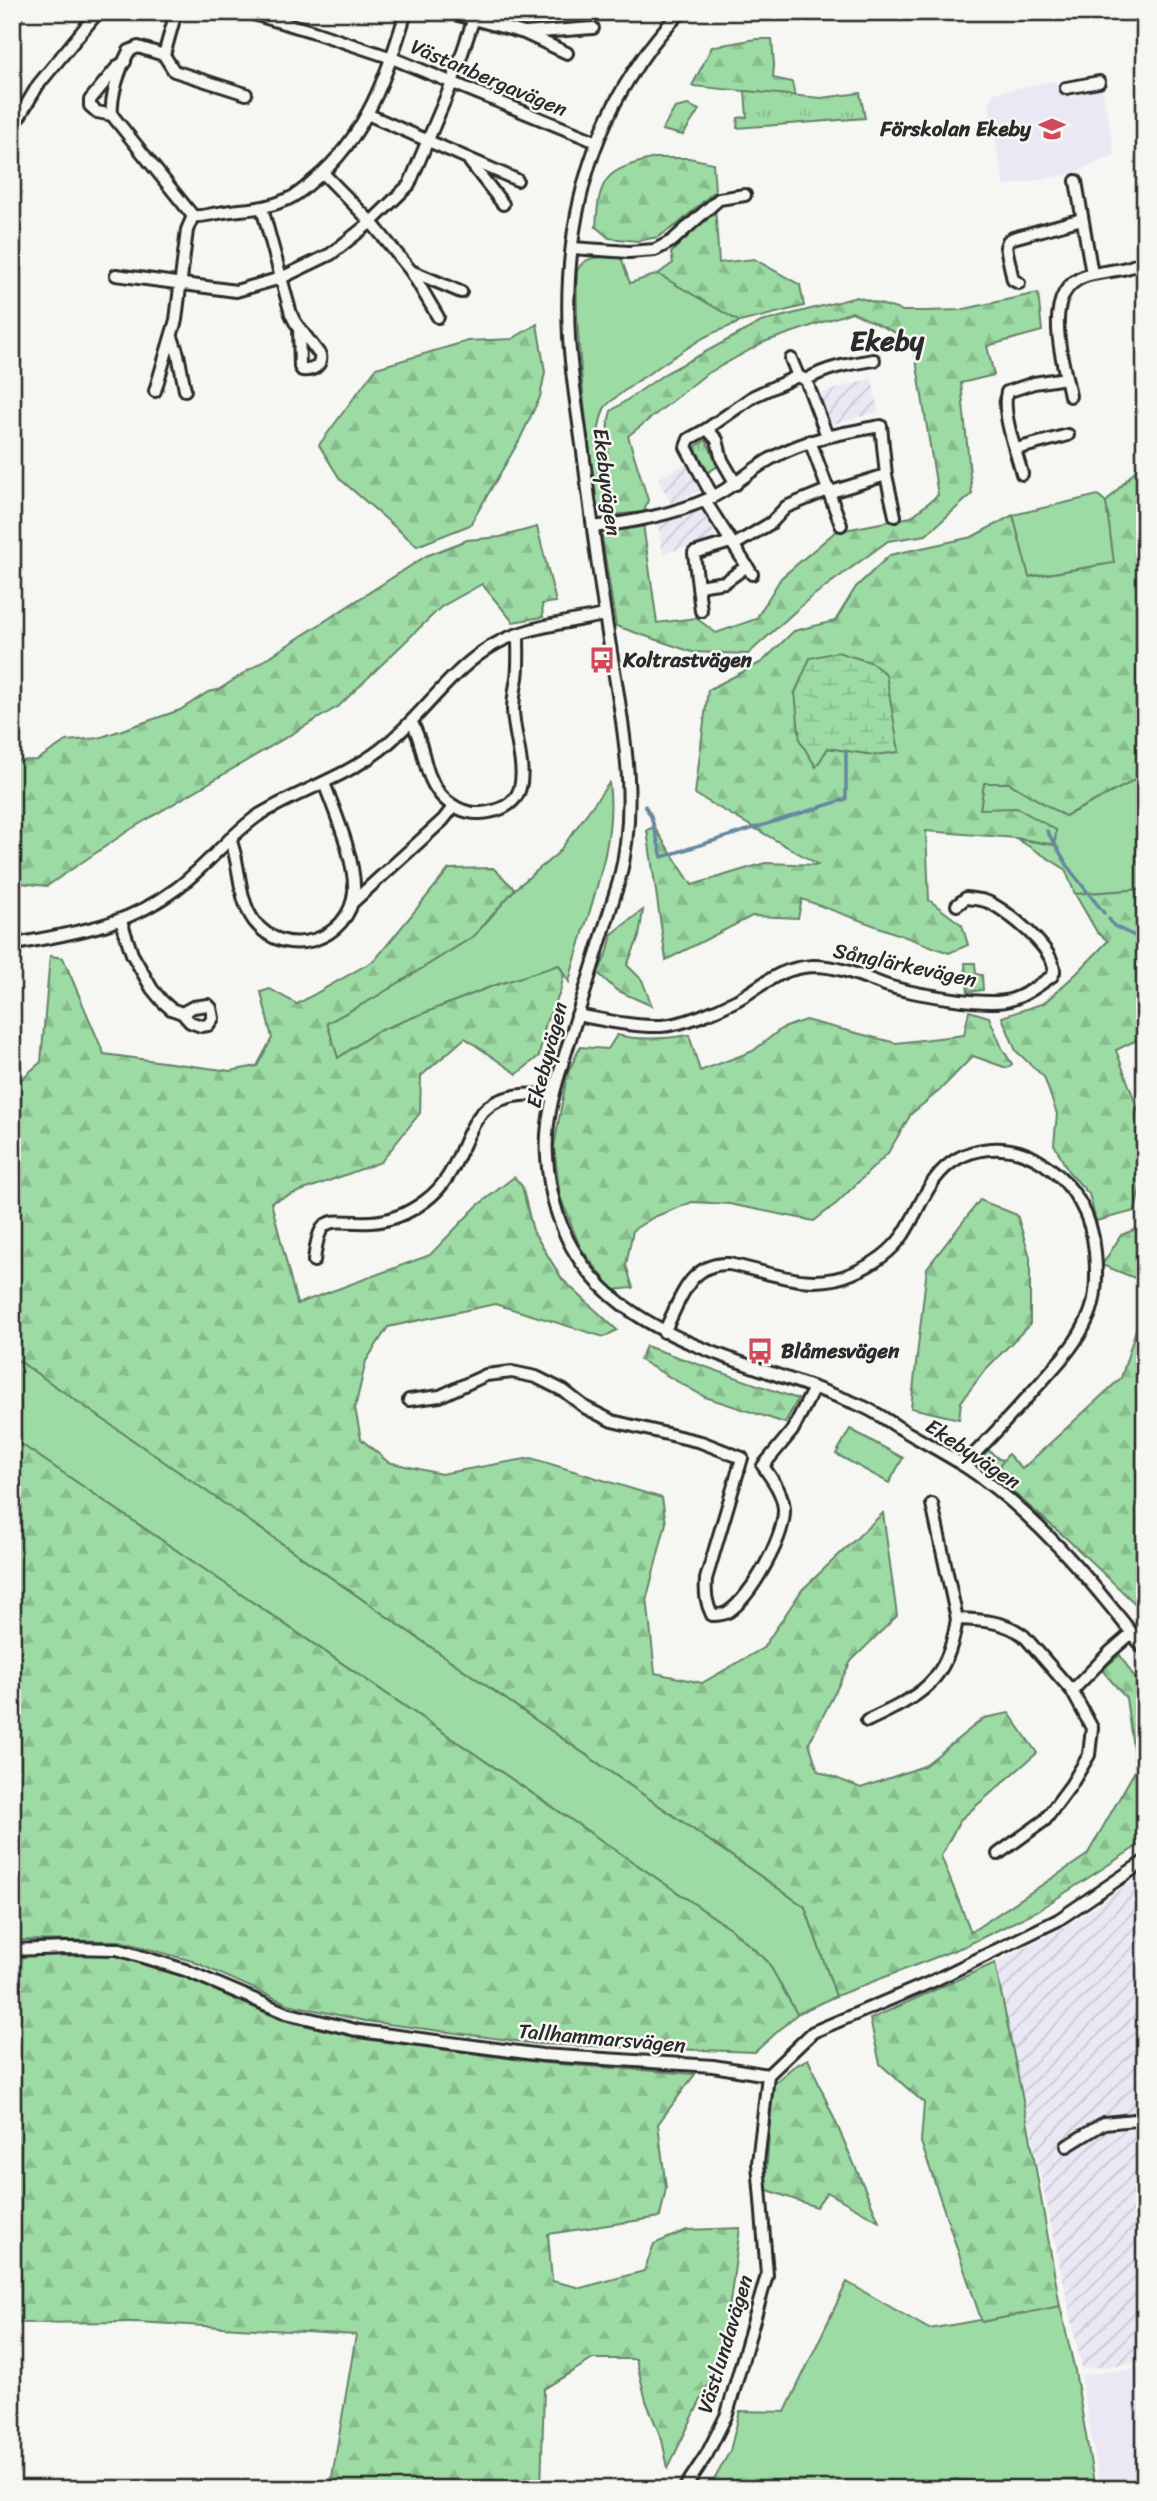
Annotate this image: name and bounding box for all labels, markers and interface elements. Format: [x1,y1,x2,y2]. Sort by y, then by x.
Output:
street label: Västanbergavägen [404,28,574,128]
place label: Förskolan Ekeby [879,110,1032,148]
school or university icon: Förskolan Ekeby [1037,114,1067,144]
district label: Ekeby [850,316,925,365]
street label: Ekebyvägen [582,426,632,538]
place label: Koltrastvägen [622,641,753,679]
bus stop icon: Koltrastvägen [587,645,617,675]
street label: Sånglärkevägen [830,931,980,999]
street label: Ekebyvägen [515,998,579,1112]
place label: Blåmesvägen [781,1332,900,1370]
bus stop icon: Blåmesvägen [745,1336,775,1366]
street label: Ekebyvägen [917,1408,1029,1500]
street label: Tallhammarsvägen [517,2012,687,2064]
street label: Västlundavägen [686,2270,764,2418]

